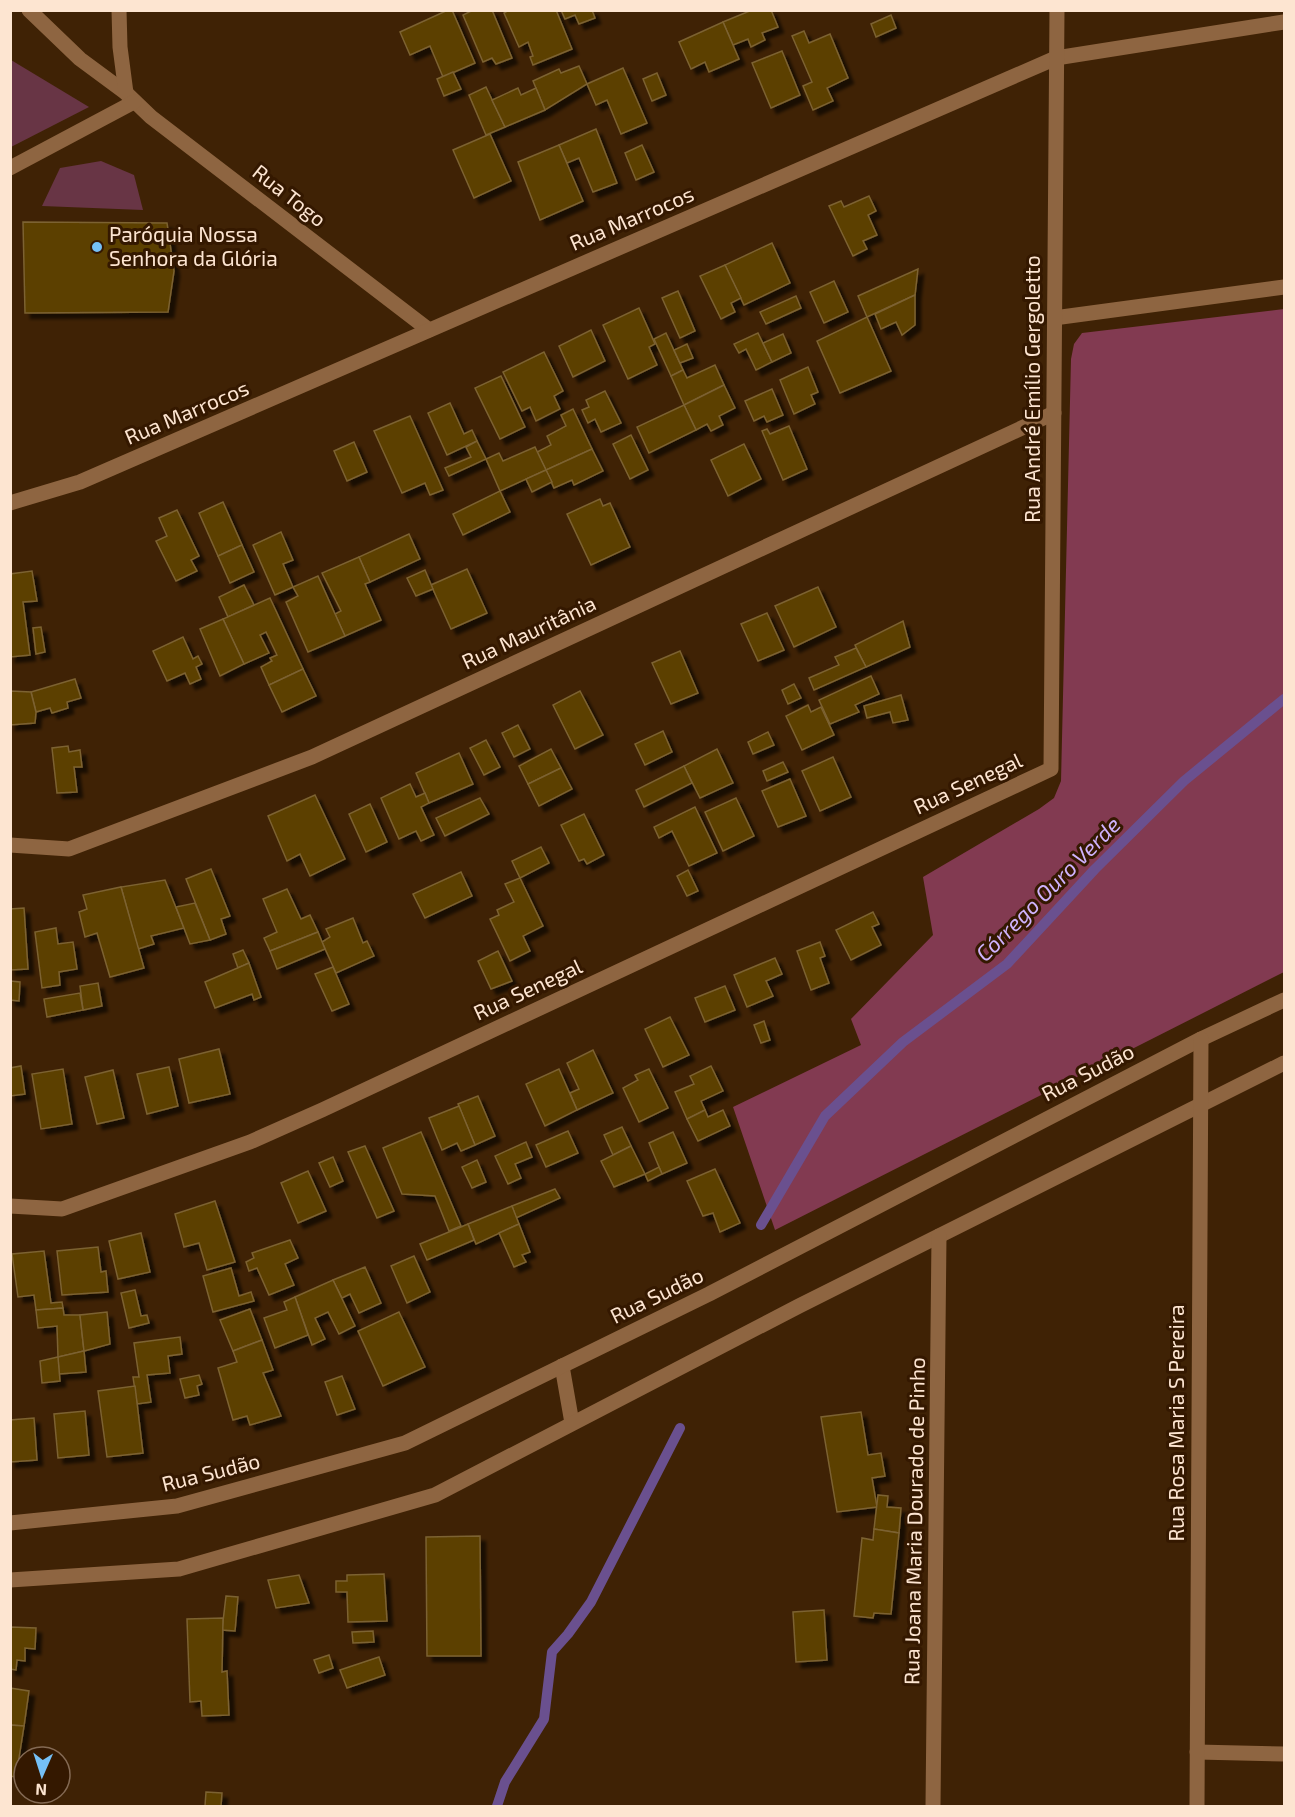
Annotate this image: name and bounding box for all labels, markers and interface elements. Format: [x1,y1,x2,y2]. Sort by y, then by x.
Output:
street label: Rua Togo [248,158,332,231]
street label: Rua Marrocos [566,180,697,255]
place label: Paróquia Nossa Senhora da Glória [109,221,278,270]
marker: Paróquia Nossa Senhora da Glória [90,240,104,254]
street label: Rua André Emílio Gergoletto [1019,255,1044,523]
street label: Rua Marrocos [121,374,252,449]
street label: Rua Mauritânia [457,590,599,674]
street label: Rua Senegal [909,746,1026,819]
water label: Córrego Ouro Verde [970,811,1125,966]
street label: Rua Senegal [469,952,586,1025]
street label: Rua Sudão [1037,1038,1138,1106]
street label: Rua Sudão [606,1261,707,1328]
street label: Rua Rosa Maria S Pereira [1163,1304,1188,1542]
street label: Rua Joana Maria Dourado de Pinho [898,1357,929,1685]
street label: Rua Sudão [159,1447,262,1496]
north arrow [12,1745,72,1805]
text: N [35,1781,47,1800]

